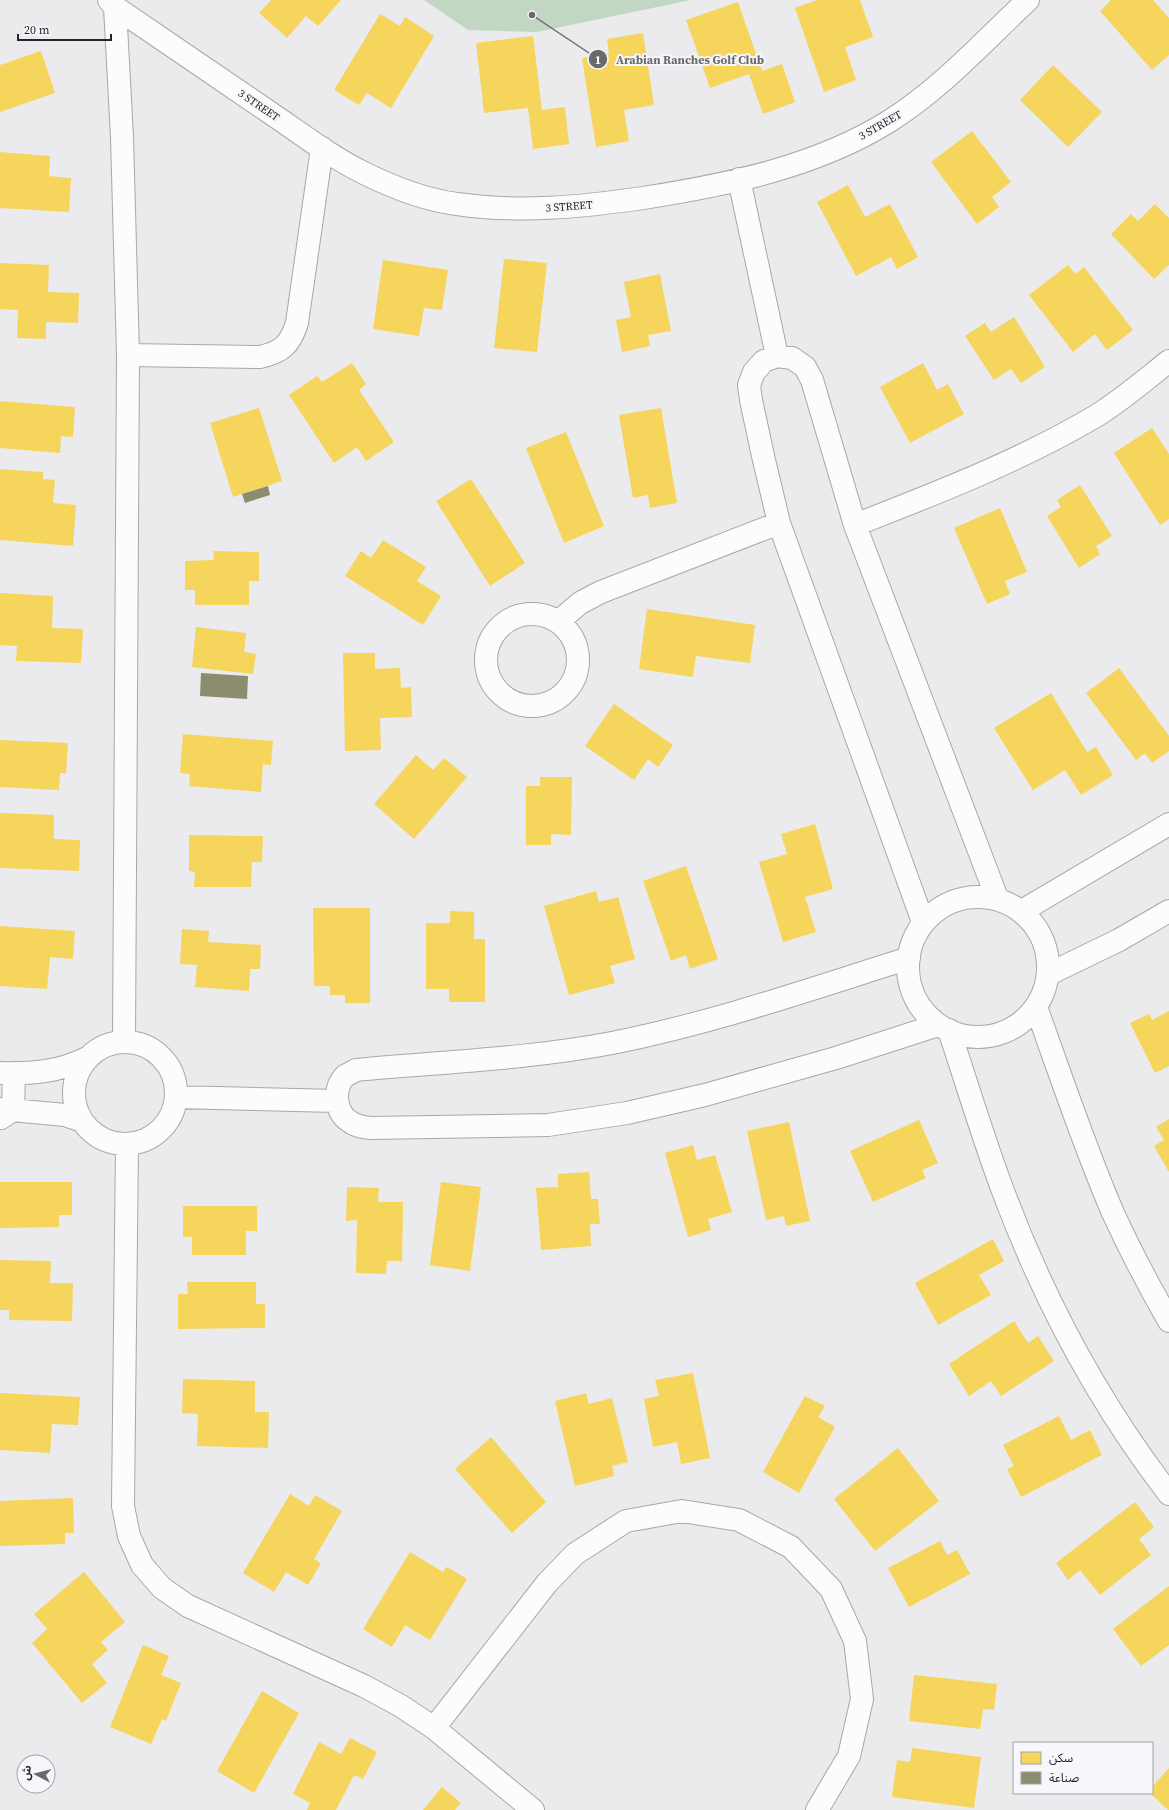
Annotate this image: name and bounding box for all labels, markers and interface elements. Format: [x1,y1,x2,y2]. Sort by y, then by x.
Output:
scale bar [18,16,111,42]
text: 20 m [24,22,50,38]
callout: Arabian Ranches Golf Club [588,47,772,71]
text: 1 [595,52,601,68]
text: Arabian Ranches Golf Club [616,52,764,68]
street label: 3 STREET [235,86,283,125]
street label: 3 STREET [856,107,905,144]
street label: 3 STREET [545,197,593,216]
legend [1013,1742,1153,1794]
text: سكن [1049,1750,1073,1766]
north arrow [16,1754,56,1794]
text: ش [18,1764,35,1781]
text: صناعة [1049,1770,1079,1786]

